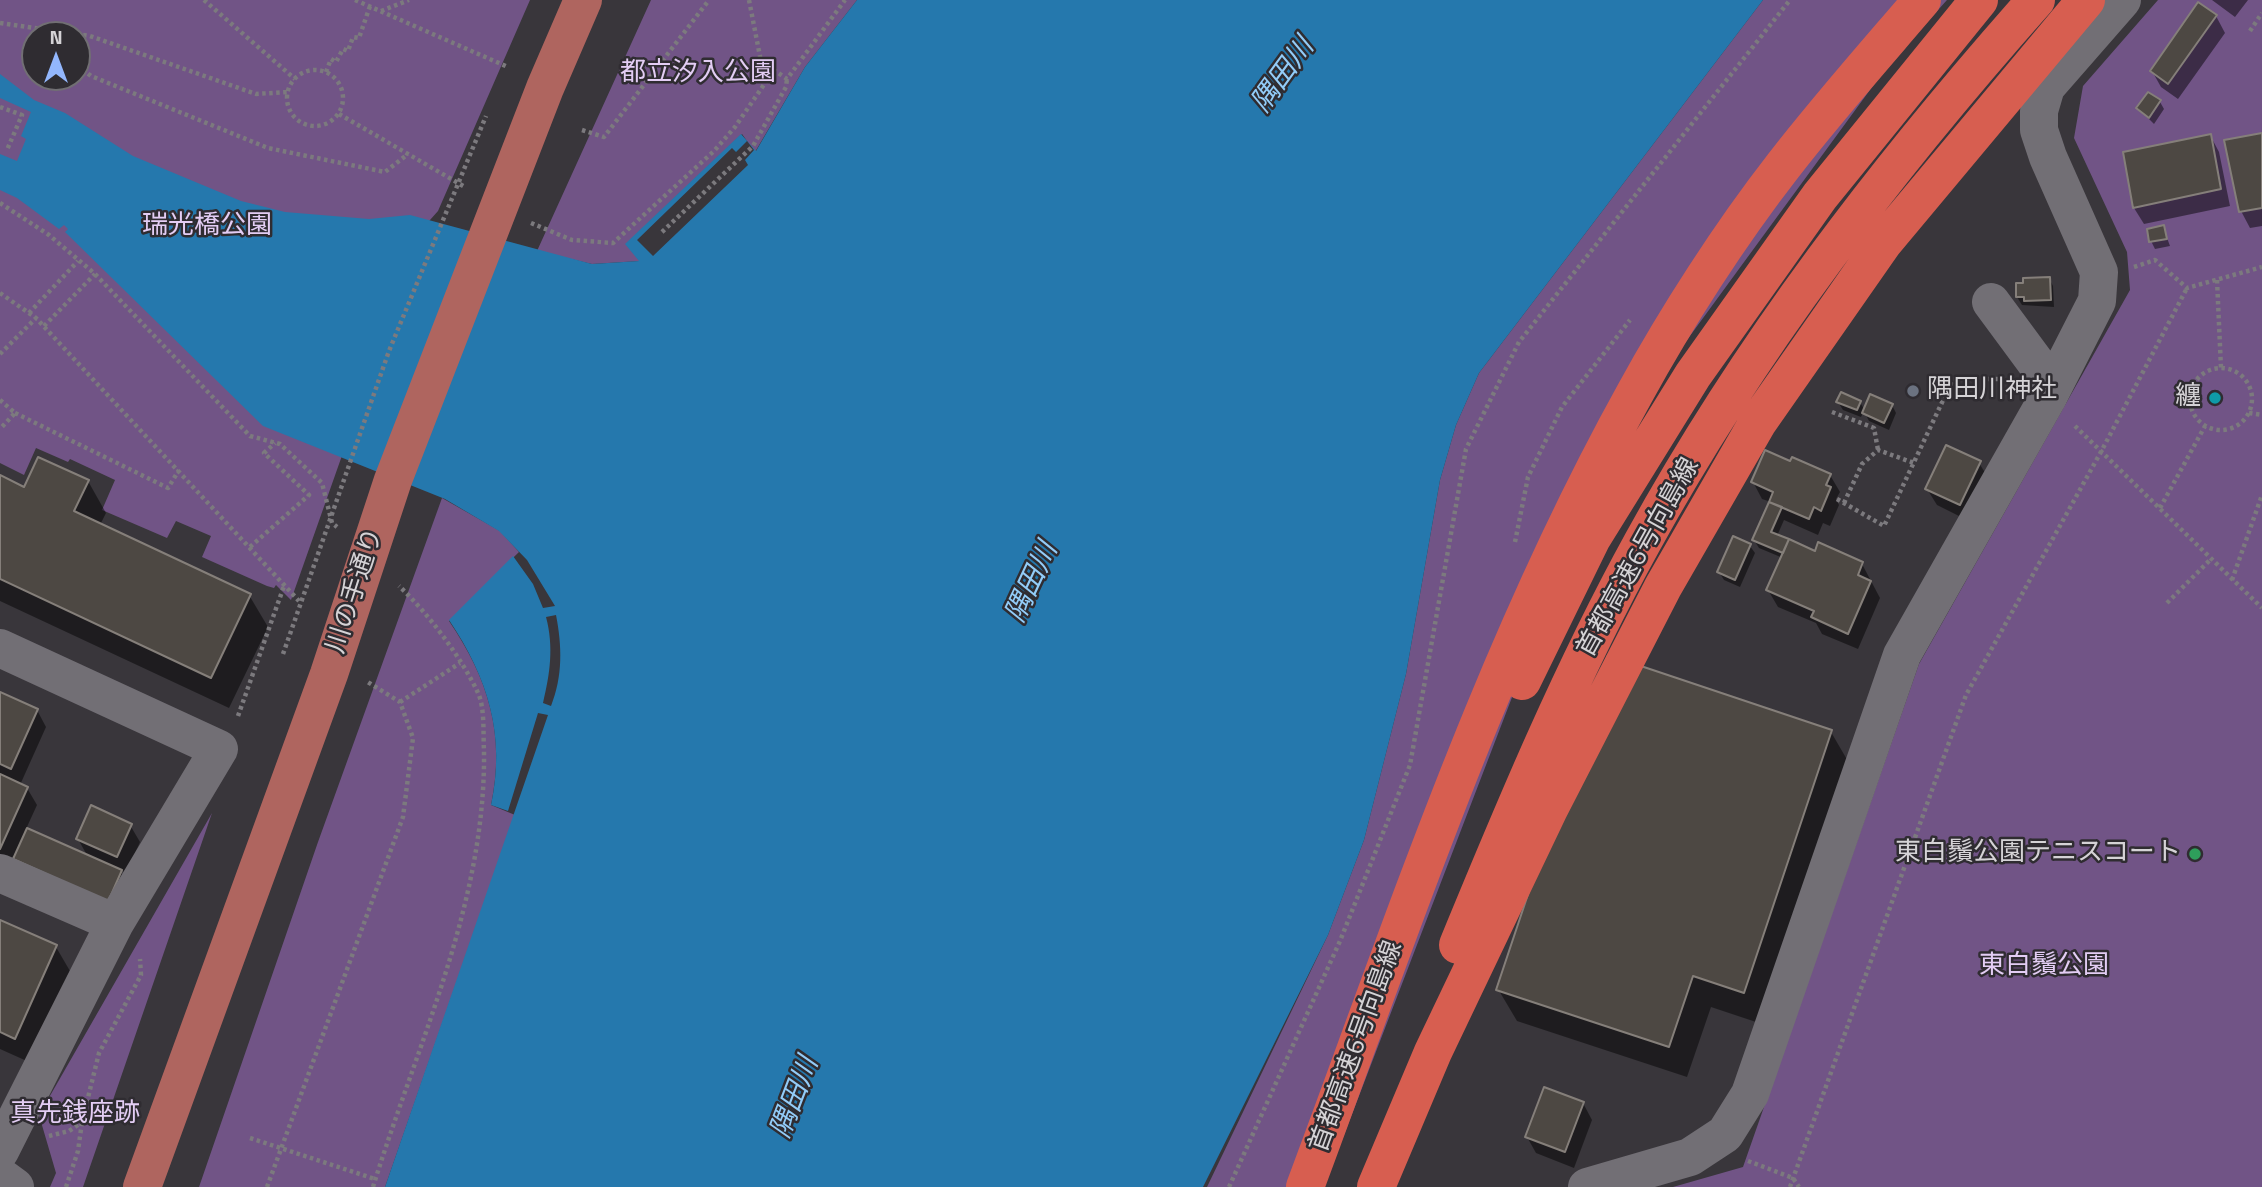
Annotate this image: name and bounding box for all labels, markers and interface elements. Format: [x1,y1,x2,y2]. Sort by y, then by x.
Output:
north arrow [21,21,91,91]
text: N [49,22,63,51]
water label: 隅田川 [1246,32,1322,120]
park label: 都立汐入公園 [620,58,776,90]
park label: 瑞光橋公園 [142,211,272,243]
place label: 隅田川神社 [1927,375,2057,407]
place label: 纏 [2175,382,2201,414]
marker: 隅田川神社 [1905,383,1921,399]
marker: 纏 [2207,390,2223,406]
street label: 首都高速6号向島線 [1571,453,1707,663]
street label: 川の手通り [321,524,391,658]
water label: 隅田川 [1000,538,1066,628]
place label: 東白鬚公園テニスコート [1895,838,2181,870]
marker: 東白鬚公園テニスコート [2187,846,2203,862]
street label: 首都高速6号向島線 [1304,937,1410,1157]
park label: 東白鬚公園 [1979,951,2109,983]
water label: 隅田川 [765,1053,827,1143]
park label: 真先銭座跡 [10,1099,140,1131]

